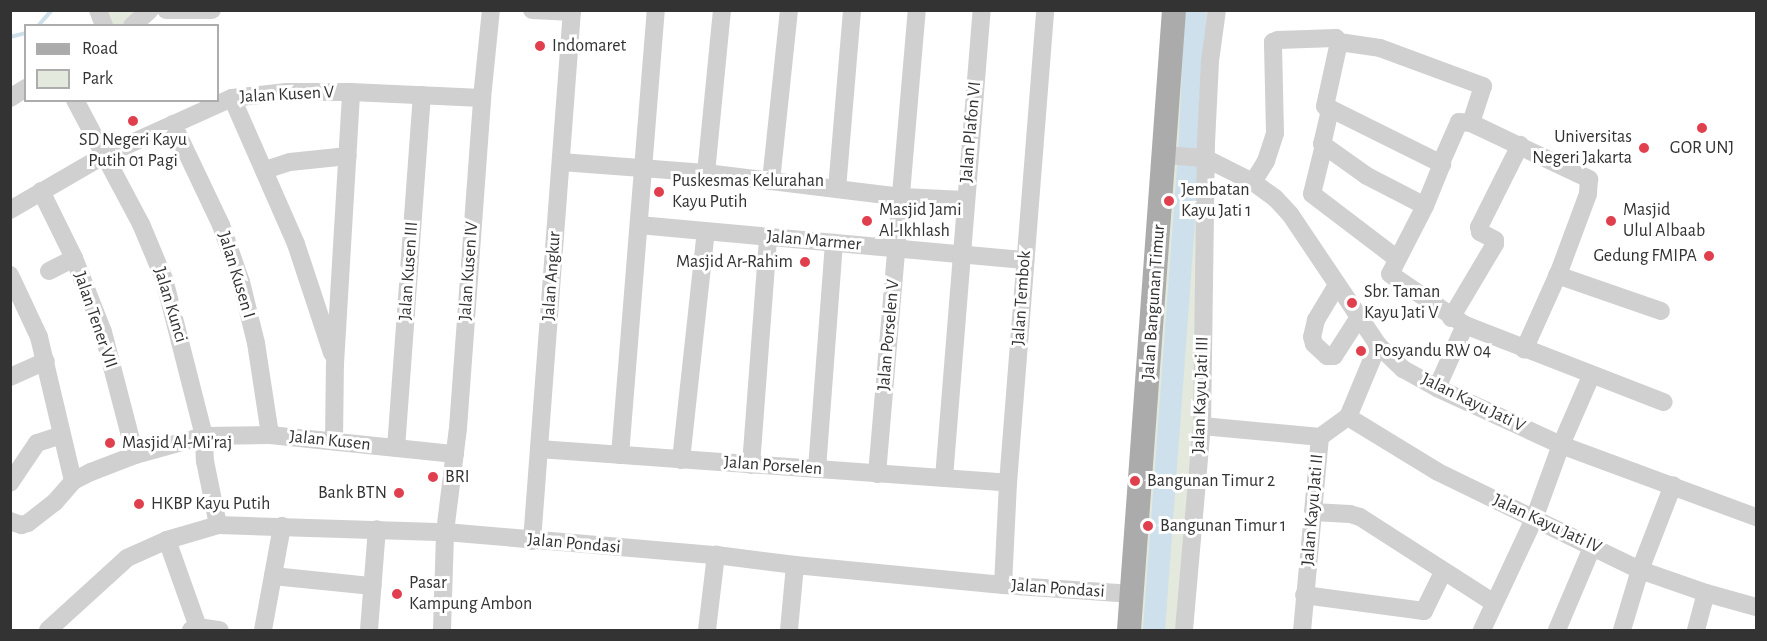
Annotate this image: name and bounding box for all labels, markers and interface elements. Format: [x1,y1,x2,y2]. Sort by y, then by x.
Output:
legend [24,24,219,102]
place label: Indomaret [552,35,626,57]
marker: Indomaret [533,39,547,53]
text: Road [82,40,118,58]
text: Park [82,70,113,88]
street label: Jalan Plafon VI [956,81,986,183]
street label: Jalan Kusen V [239,82,335,108]
marker: SD Negeri Kayu Putih 01 Pagi [126,114,140,128]
marker: GOR UNJ [1695,121,1709,135]
place label: Universitas Negeri Jakarta [1532,127,1632,170]
place label: SD Negeri Kayu Putih 01 Pagi [79,130,187,172]
place label: GOR UNJ [1670,137,1734,159]
marker: Universitas Negeri Jakarta [1637,141,1651,155]
place label: Puskesmas Kelurahan Kayu Putih [672,171,824,213]
place label: Jembatan Kayu Jati 1 [1181,180,1251,222]
marker: Puskesmas Kelurahan Kayu Putih [650,183,668,201]
marker: Jembatan Kayu Jati 1 [1162,194,1176,208]
place label: Masjid Jami Al-Ikhlash [879,200,962,242]
place label: Masjid Ulul Albaab [1623,200,1705,242]
marker: Masjid Jami Al-Ikhlash [860,214,874,228]
marker: Masjid Ulul Albaab [1604,214,1618,228]
street label: Jalan Kusen III [395,221,423,321]
street label: Jalan Kusen IV [455,221,483,321]
street label: Jalan Bangunan Timur [1138,224,1170,380]
street label: Jalan Marmer [766,226,862,256]
street label: Jalan Kusen I [213,229,259,321]
street label: Jalan Angkur [538,231,566,321]
place label: Gedung FMIPA [1593,245,1697,267]
marker: Gedung FMIPA [1702,249,1716,263]
street label: Jalan Tembok [1008,250,1036,346]
place label: Masjid Ar-Rahim [676,251,793,273]
marker: Masjid Ar-Rahim [798,255,812,269]
street label: Jalan Kunci [148,265,192,345]
street label: Jalan Tener VII [68,269,122,371]
street label: Jalan Porselen V [873,278,905,392]
place label: Sbr. Taman Kayu Jati V [1364,282,1440,324]
marker: Sbr. Taman Kayu Jati V [1345,296,1359,310]
street label: Jalan Kayu Jati III [1188,336,1214,454]
place label: Posyandu RW 04 [1374,340,1491,362]
marker: Posyandu RW 04 [1352,342,1370,360]
street label: Jalan Kayu Jati V [1418,369,1528,437]
street label: Jalan Kusen [288,426,372,456]
place label: Masjid Al-Mi'raj [122,432,232,454]
marker: Masjid Al-Mi'raj [103,436,117,450]
street label: Jalan Porselen [723,452,823,480]
street label: Jalan Kayu Jati II [1297,453,1329,567]
place label: BRI [445,466,469,488]
marker: BRI [426,470,440,484]
place label: Bangunan Timur 2 [1147,470,1275,492]
marker: Bangunan Timur 2 [1128,474,1142,488]
place label: Bank BTN [318,482,387,504]
marker: Bank BTN [392,486,406,500]
street label: Jalan Kayu Jati IV [1489,489,1605,559]
place label: HKBP Kayu Putih [151,493,270,515]
marker: HKBP Kayu Putih [132,497,146,511]
place label: Bangunan Timur 1 [1160,515,1286,537]
marker: Bangunan Timur 1 [1141,519,1155,533]
street label: Jalan Pondasi [526,529,622,559]
place label: Pasar Kampung Ambon [409,573,532,616]
street label: Jalan Pondasi [1011,575,1105,603]
marker: Pasar Kampung Ambon [390,587,404,601]

